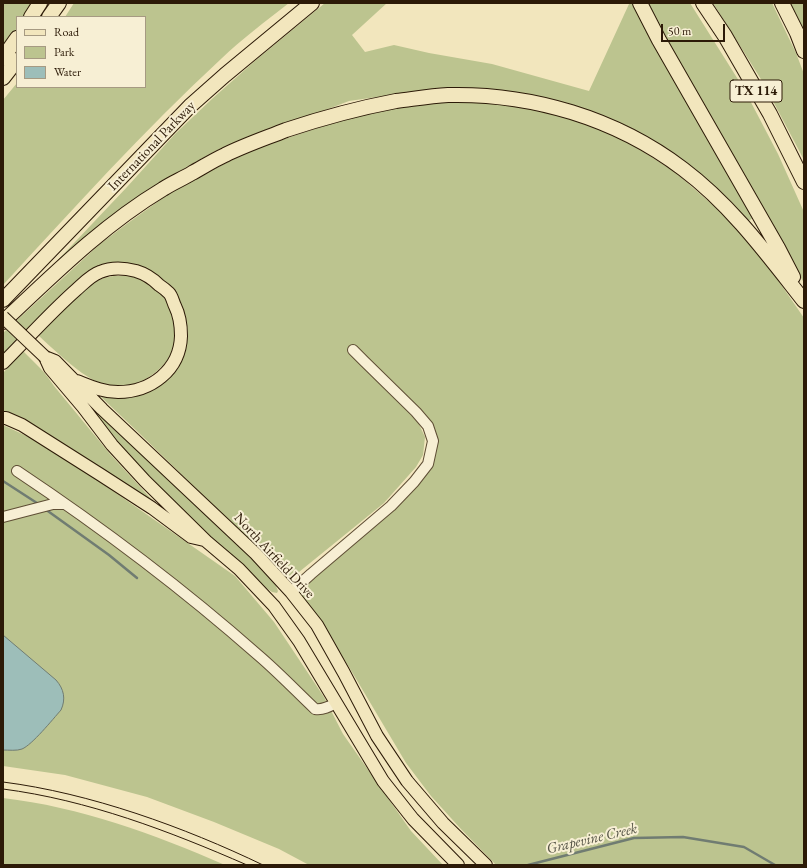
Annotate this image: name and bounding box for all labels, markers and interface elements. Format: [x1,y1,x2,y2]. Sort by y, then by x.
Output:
legend [16,16,146,88]
scale bar [663,16,727,42]
text: 50 m [668,23,691,39]
text: Road [54,24,79,40]
text: Park [54,44,74,60]
text: Water [54,64,81,80]
road number: TX 114 [730,80,782,102]
street label: International Parkway [105,98,199,194]
street label: North Airfield Drive [230,510,318,602]
water label: Grapevine Creek [545,820,639,858]

